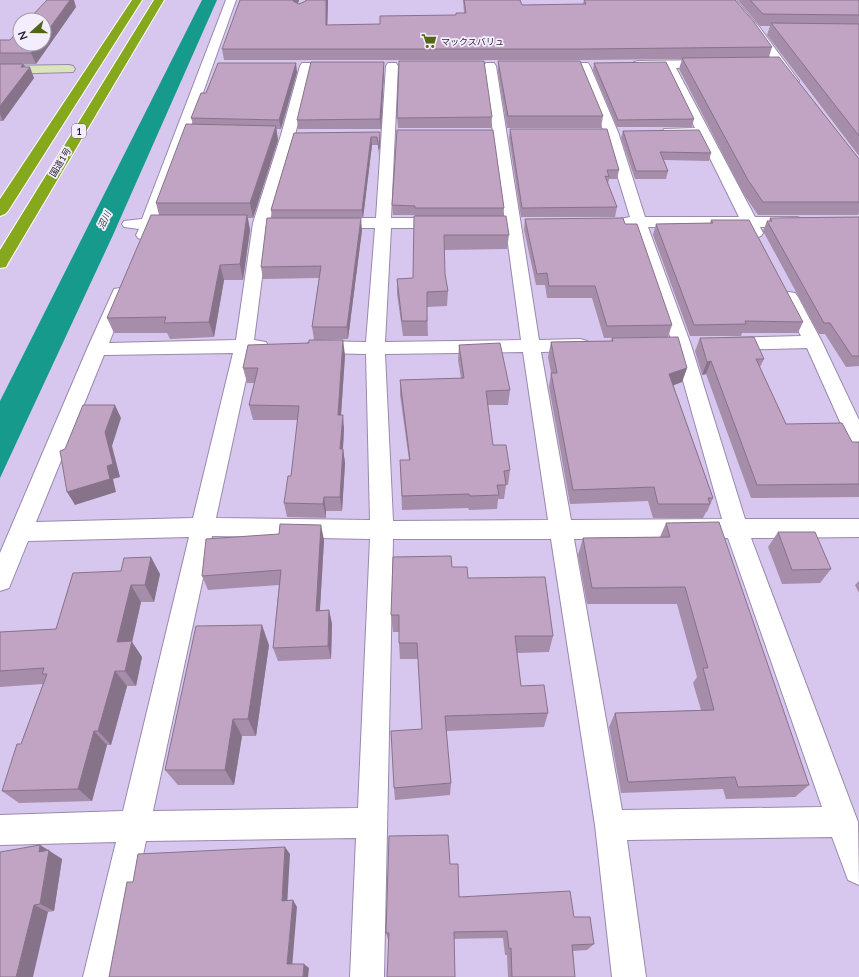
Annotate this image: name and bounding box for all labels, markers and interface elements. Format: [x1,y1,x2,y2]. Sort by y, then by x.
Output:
north arrow [12,12,52,52]
text: N [15,29,30,42]
supermarket icon: マックスバリュ [420,32,438,50]
place label: マックスバリュ [441,36,504,47]
road number: 1 [72,124,86,138]
street label: 国道1号 [47,145,73,179]
water label: 沼川 [95,209,113,230]

